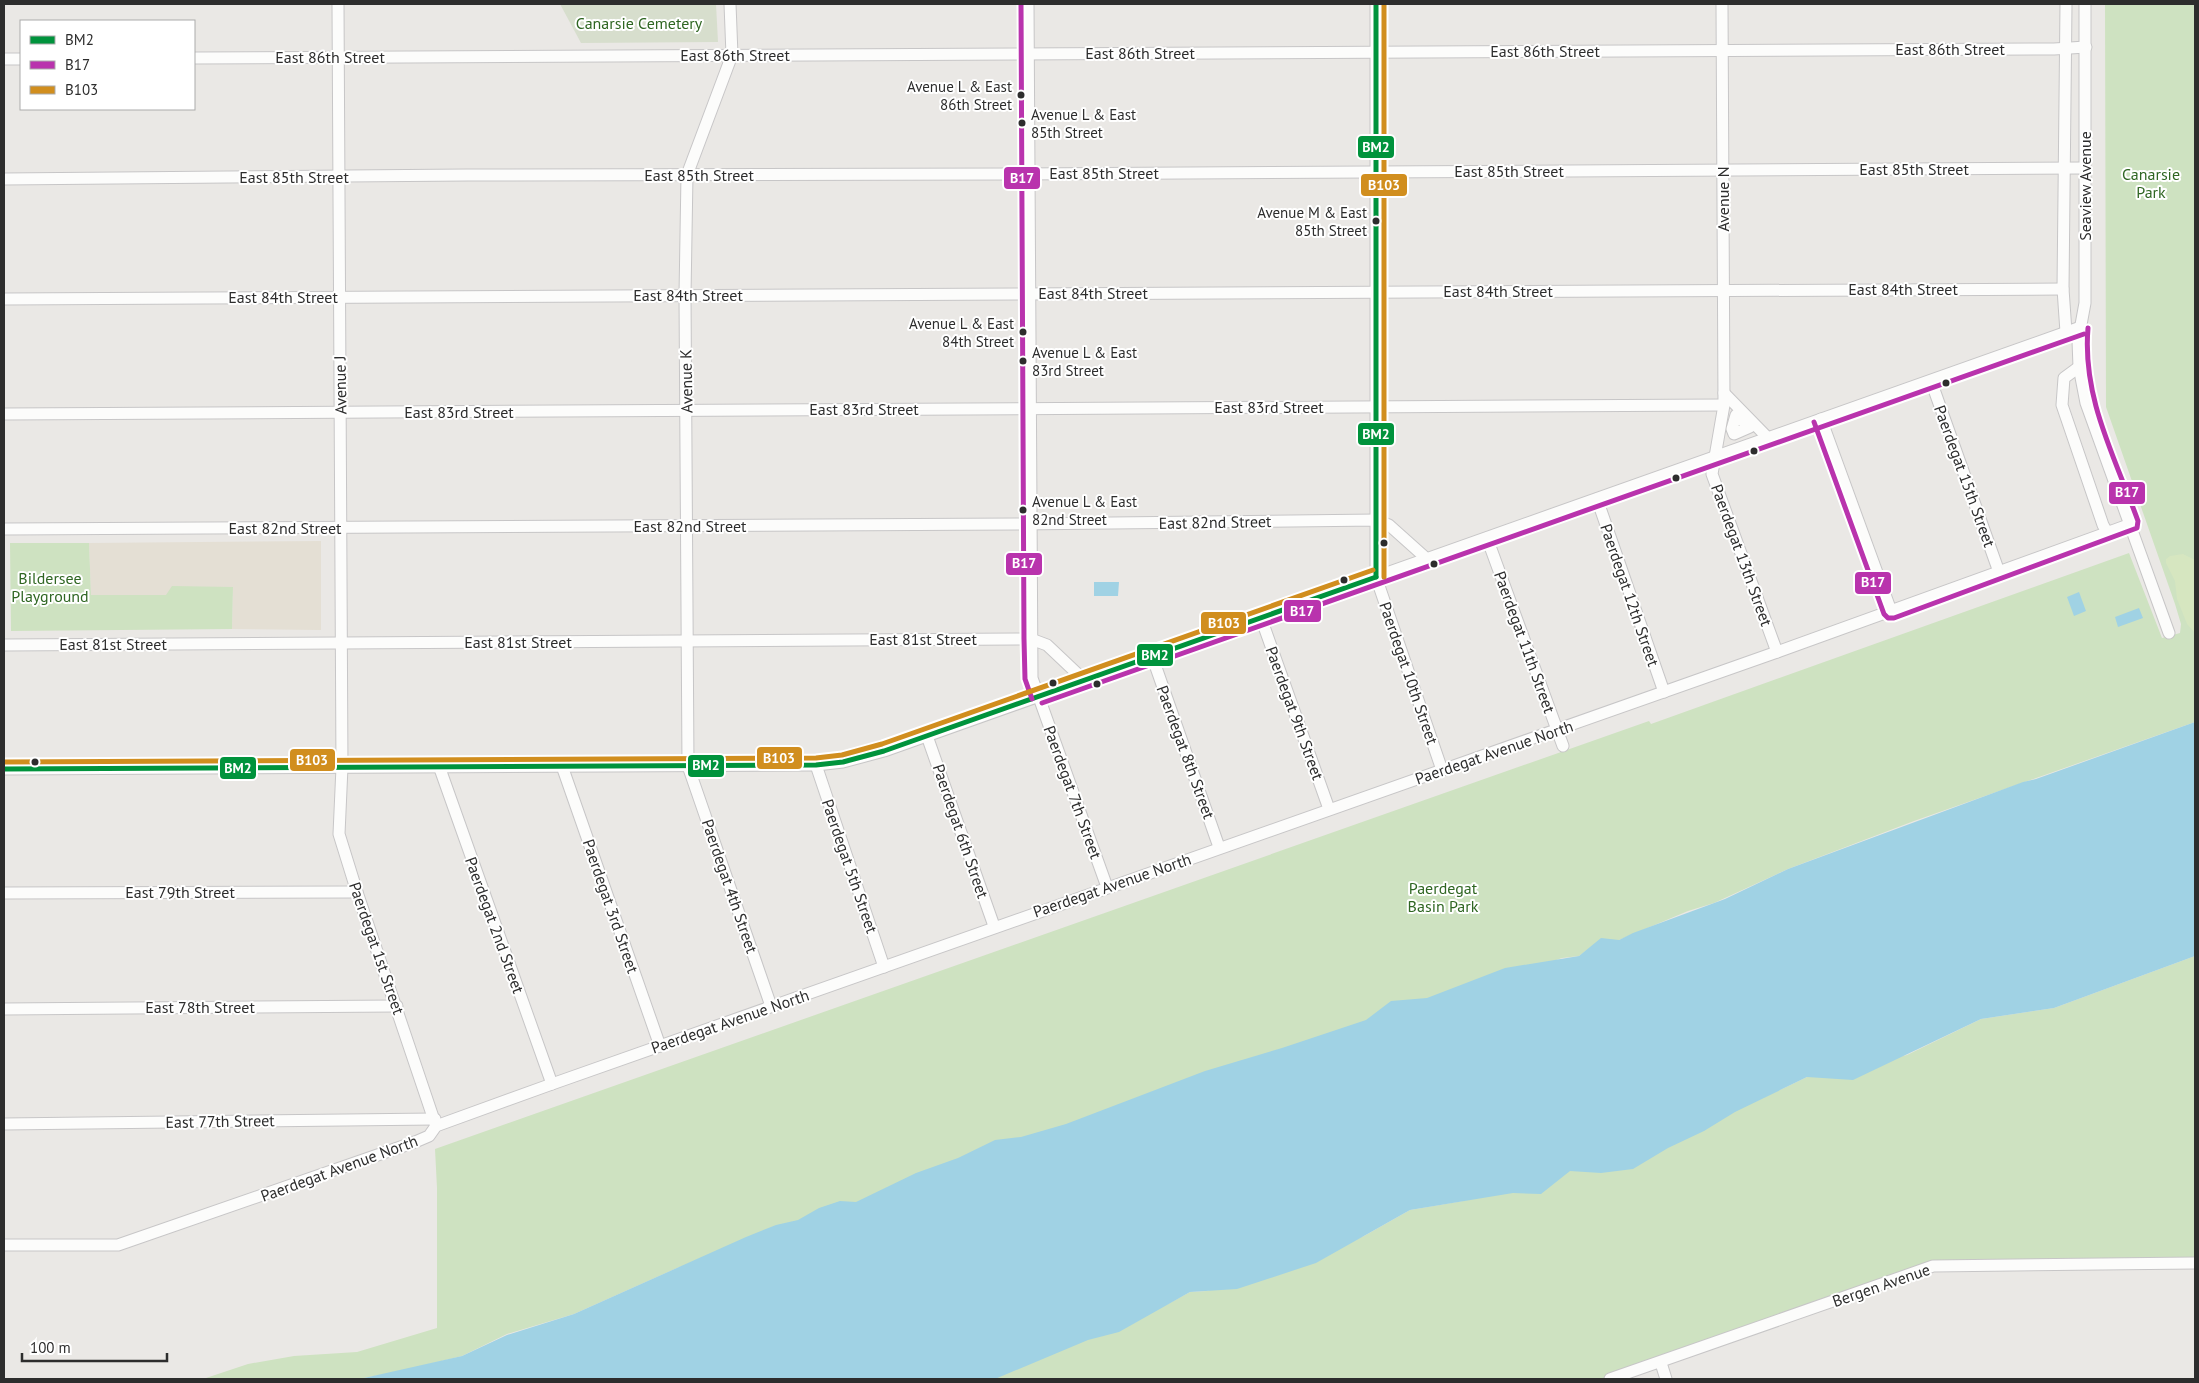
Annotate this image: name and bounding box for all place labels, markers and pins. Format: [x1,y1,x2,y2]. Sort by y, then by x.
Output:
place label: Avenue L & East 86th Street [907,77,1012,114]
marker: Avenue L & East 86th Street [1016,90,1026,100]
place label: Avenue L & East 85th Street [1031,105,1136,142]
marker: Avenue L & East 85th Street [1017,118,1027,128]
place label: Avenue M & East 85th Street [1257,203,1367,240]
marker: Avenue M & East 85th Street [1371,216,1381,226]
place label: Avenue L & East 84th Street [909,314,1014,351]
marker: Avenue L & East 84th Street [1018,327,1028,337]
place label: Avenue L & East 83rd Street [1032,343,1137,380]
marker: Avenue L & East 83rd Street [1018,356,1028,366]
unlabelled marker [1941,378,1951,388]
unlabelled marker [1749,446,1759,456]
unlabelled marker [1671,473,1681,483]
place label: Avenue L & East 82nd Street [1032,492,1137,529]
marker: Avenue L & East 82nd Street [1018,505,1028,515]
unlabelled marker [1379,538,1389,548]
unlabelled marker [1429,559,1439,569]
unlabelled marker [1339,575,1349,585]
unlabelled marker [1048,678,1058,688]
unlabelled marker [1092,679,1102,689]
unlabelled marker [30,757,40,767]

